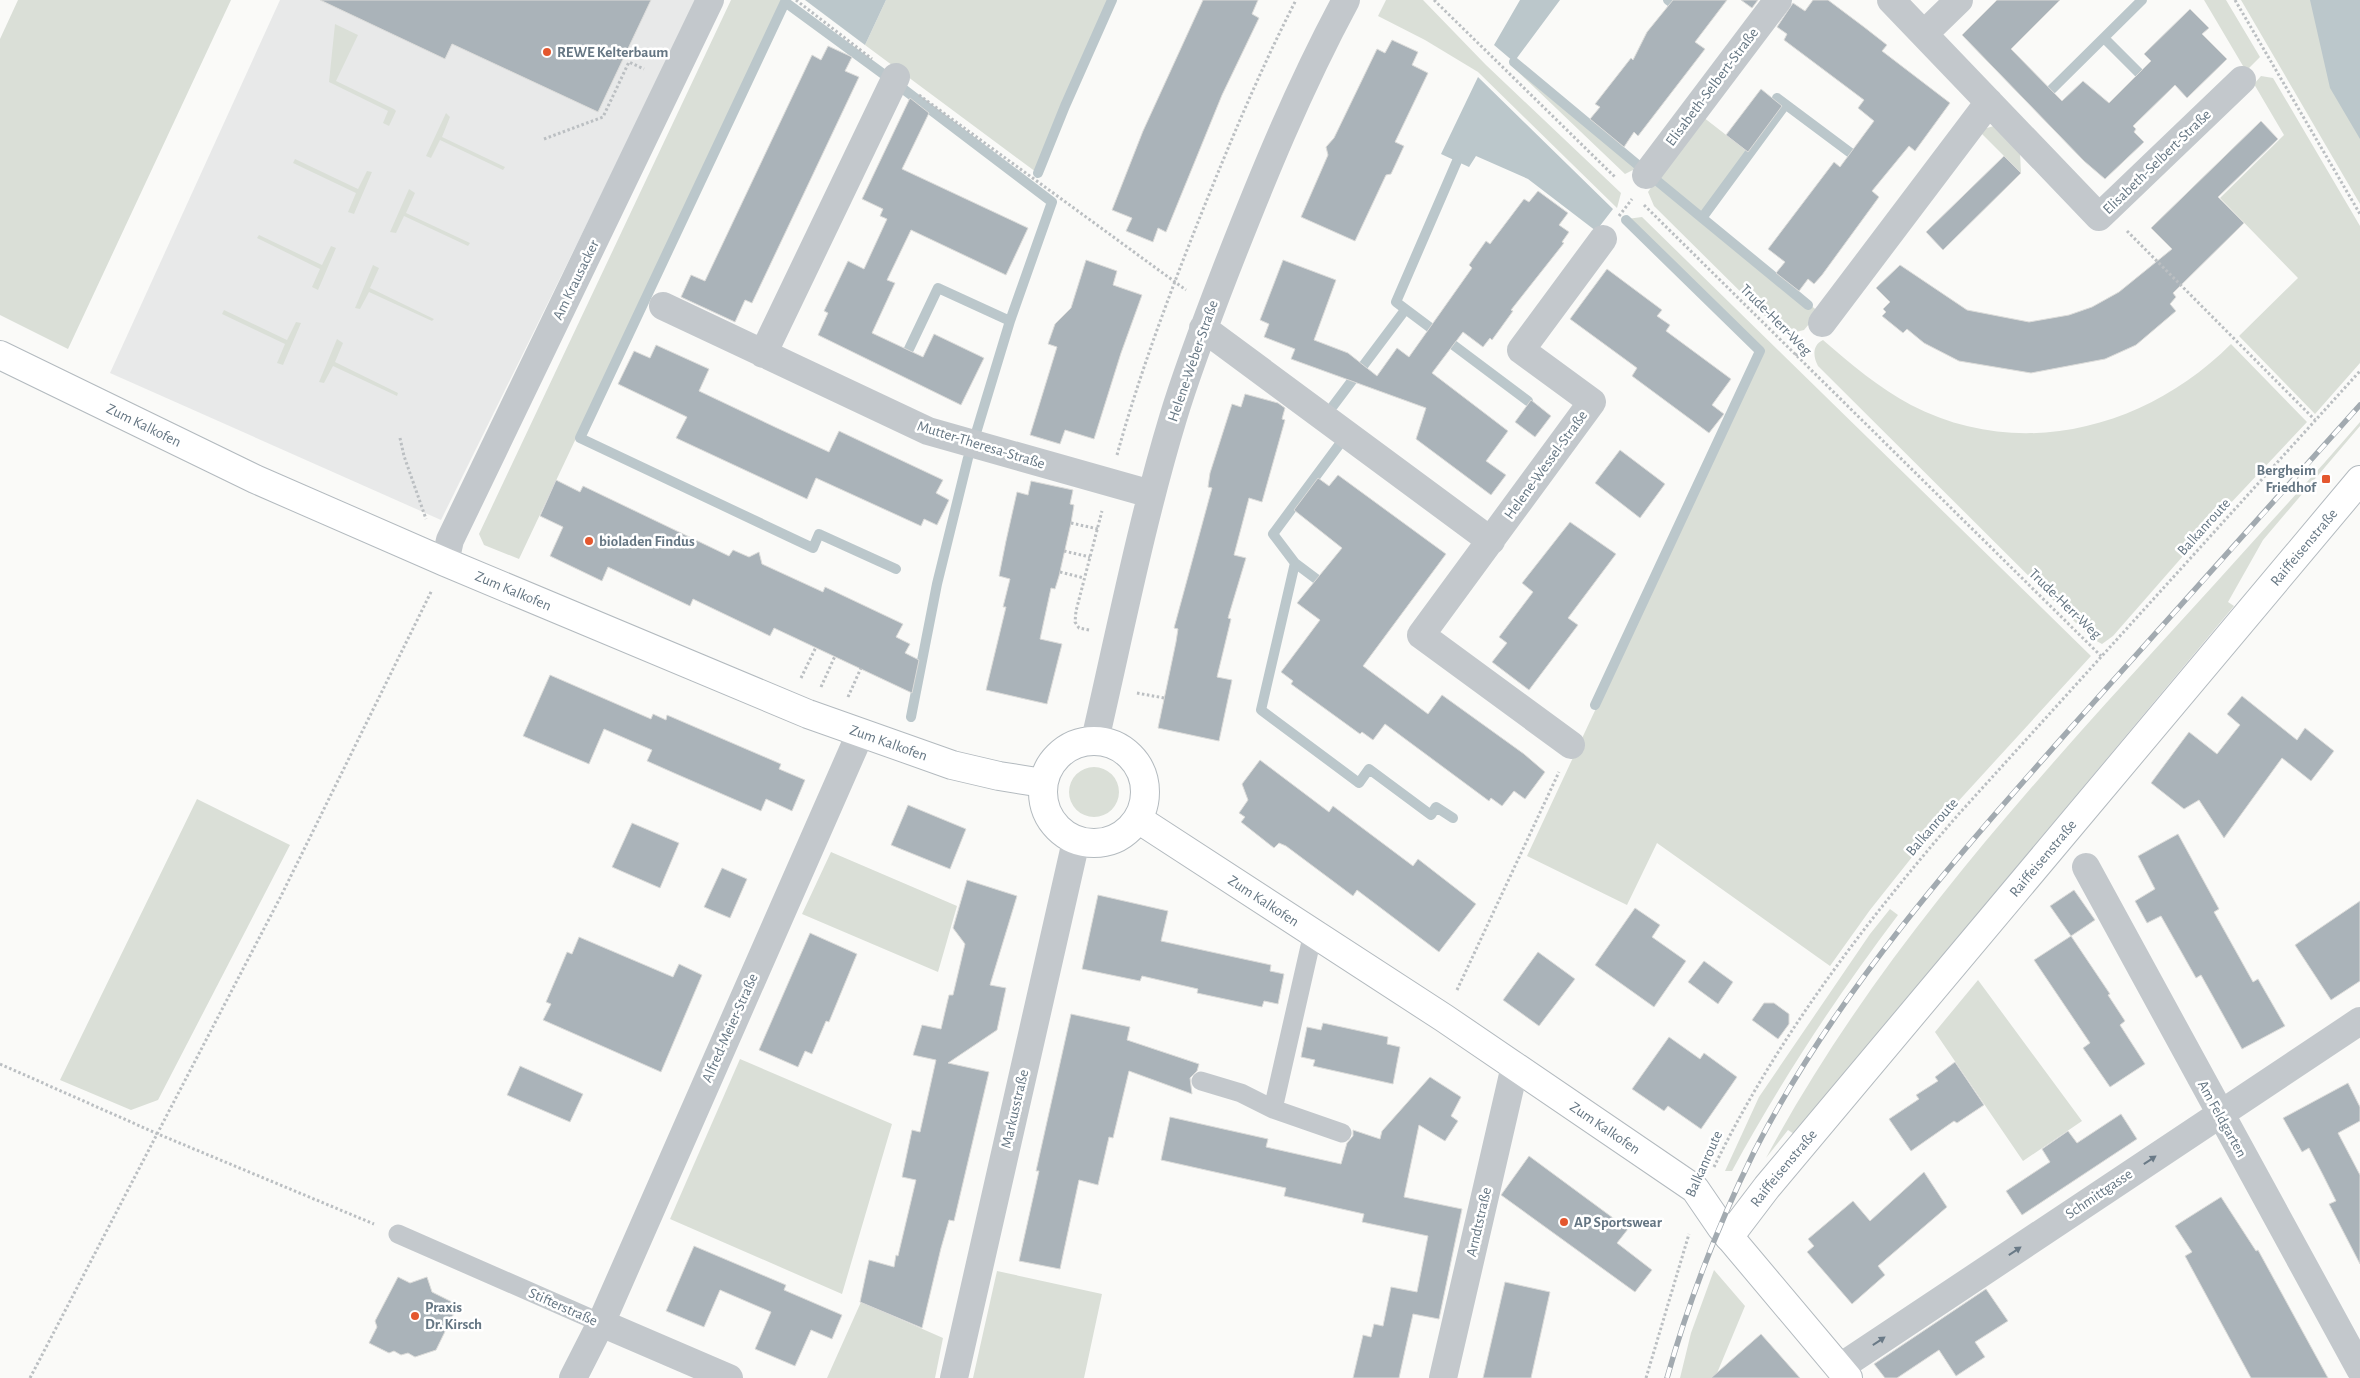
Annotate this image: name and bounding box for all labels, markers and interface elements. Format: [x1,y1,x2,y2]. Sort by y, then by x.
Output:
street label: Elisabeth-Selbert-Straße [1663,25,1761,149]
place label: REWE Kelterbaum [557,45,668,60]
marker: REWE Kelterbaum [541,46,553,58]
street label: Elisabeth-Selbert-Straße [2100,107,2214,217]
street label: Am Krausacker [550,238,602,322]
street label: Trude-Herr-Weg [1737,281,1815,359]
street label: Helene-Weber-Straße [1165,298,1221,424]
street label: Zum Kalkofen [104,401,184,449]
street label: Helene-Wessel-Straße [1502,408,1590,522]
street label: Mutter-Theresa-Straße [915,418,1047,472]
place label: Bergheim Friedhof [2257,463,2317,495]
marker: Bergheim Friedhof [2320,473,2332,485]
street label: Balkanroute [2175,496,2233,558]
street label: Raiffeisenstraße [2267,506,2340,588]
place label: bioladen Findus [599,534,695,549]
marker: bioladen Findus [583,535,595,547]
street label: Trude-Herr-Weg [2026,566,2105,643]
street label: Zum Kalkofen [473,568,554,613]
street label: Zum Kalkofen [848,722,929,763]
street label: Balkanroute [1903,795,1961,859]
street label: Raiffeisenstraße [2006,817,2079,900]
street label: Zum Kalkofen [1226,872,1302,929]
street label: Alfred-Meier-Straße [699,971,761,1085]
street label: Markusstraße [999,1068,1031,1150]
street label: Am Feldgarten [2195,1078,2249,1160]
street label: Zum Kalkofen [1567,1099,1643,1157]
street label: Raiffeisenstraße [1747,1126,1820,1209]
street label: Balkanroute [1683,1128,1725,1199]
one-way arrow [2143,1155,2156,1165]
street label: Schmittgasse [2063,1166,2135,1222]
street label: Arndtstraße [1464,1186,1494,1258]
place label: AP Sportswear [1574,1215,1663,1230]
marker: AP Sportswear [1558,1216,1570,1228]
one-way arrow [2008,1246,2021,1255]
street label: Stifterstraße [526,1285,600,1329]
place label: Praxis Dr. Kirsch [425,1300,482,1332]
marker: Praxis Dr. Kirsch [409,1310,421,1322]
one-way arrow [1873,1336,1886,1346]

